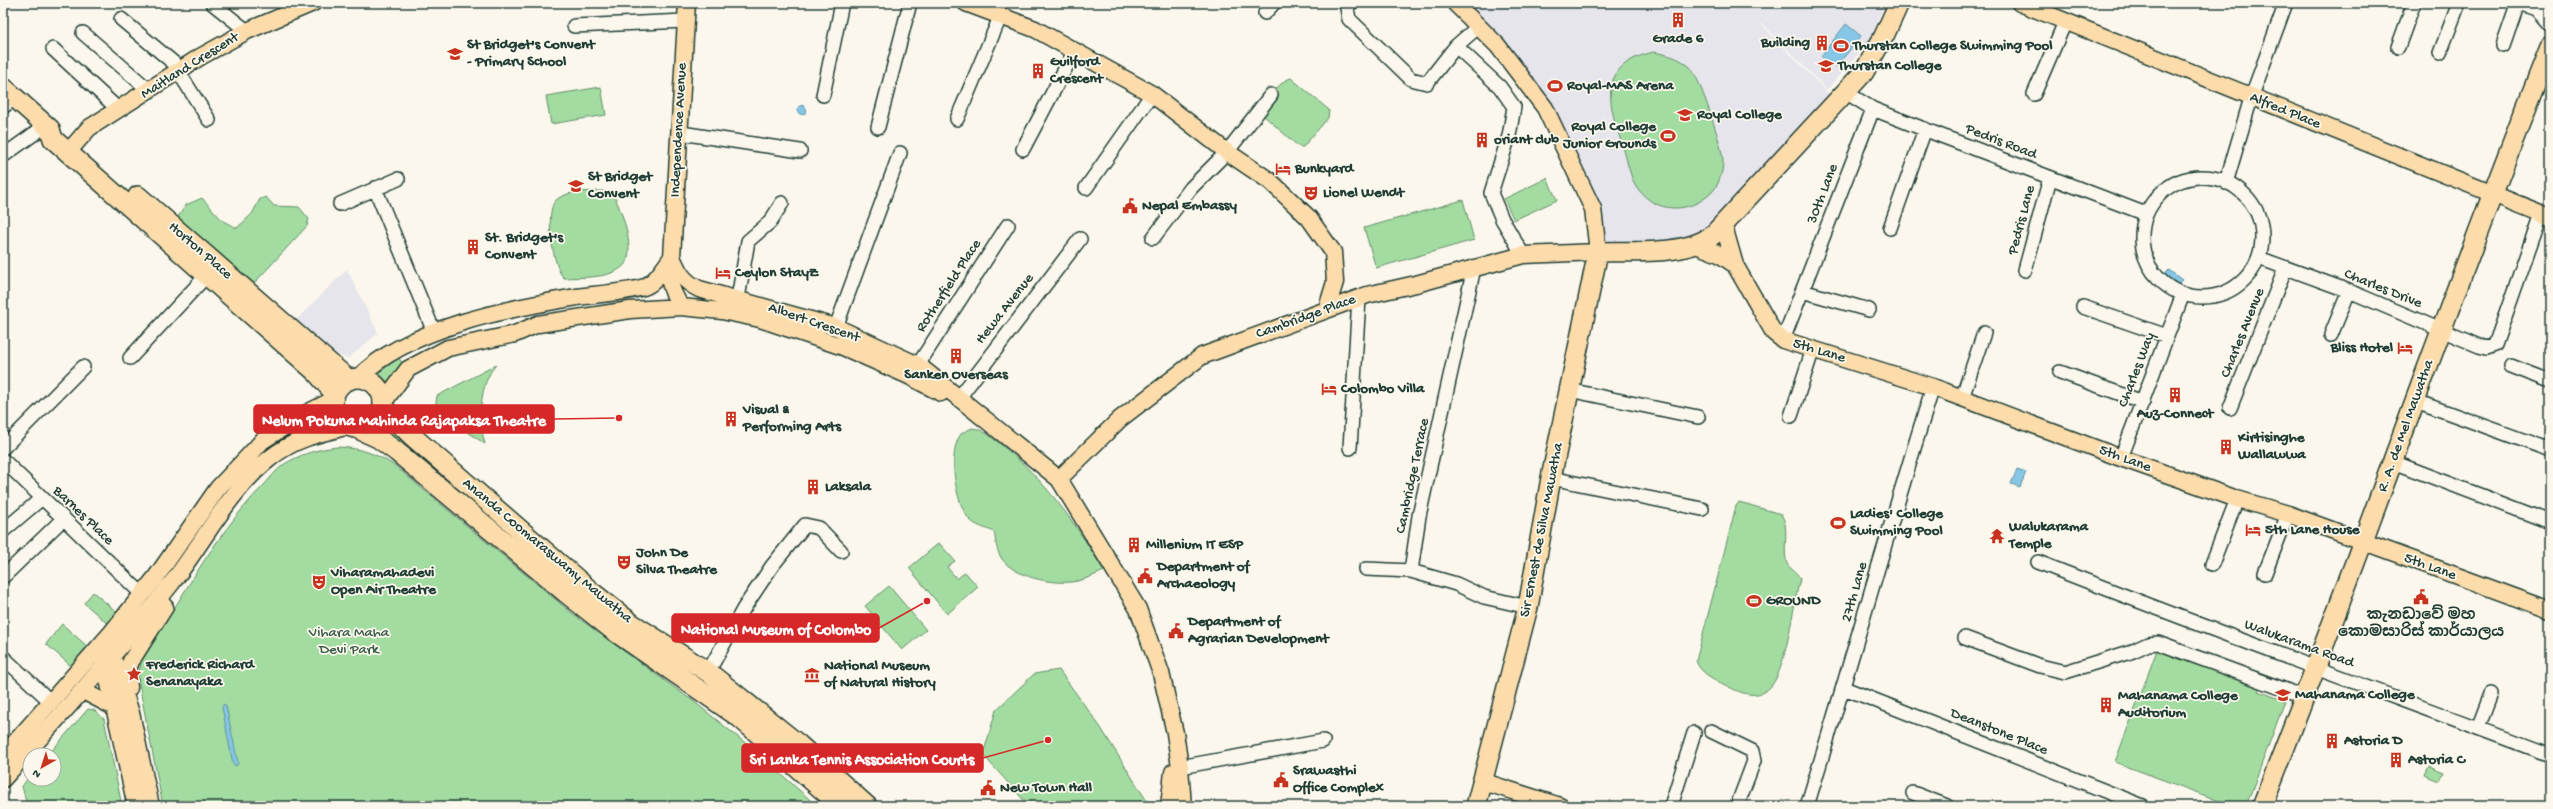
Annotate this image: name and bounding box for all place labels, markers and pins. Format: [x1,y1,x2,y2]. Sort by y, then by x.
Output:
building icon: Grade 6 [1669,11,1687,29]
place label: Grade 6 [1653,30,1704,48]
place label: Building [1760,34,1810,52]
building icon: Building [1813,34,1831,52]
place label: St Bridget's Convent - Primary School [467,36,596,71]
sports icon: Thurstan College Swimming Pool [1832,37,1850,55]
place label: Thurstan College Swimming Pool [1852,37,2053,55]
school or university icon: St Bridget's Convent - Primary School [446,45,464,63]
place label: Guilford Crescent [1049,53,1105,88]
school or university icon: Thurstan College [1817,57,1835,75]
place label: Thurstan College [1837,57,1943,75]
building icon: Guilford Crescent [1029,62,1047,80]
sports icon: Royal-MAS Arena [1546,77,1564,95]
place label: Royal-MAS Arena [1566,77,1674,95]
school or university icon: Royal College [1676,106,1694,124]
place label: Royal College [1696,106,1783,124]
place label: Royal College Junior Grounds [1562,118,1657,153]
sports icon: Royal College Junior Grounds [1659,127,1677,145]
building icon: oriant club [1473,131,1491,149]
place label: oriant club [1493,131,1559,149]
hotel icon: Bunkyard [1274,160,1292,178]
place label: Bunkyard [1294,160,1356,178]
place label: St Bridget Convent [587,168,654,203]
school or university icon: St Bridget Convent [567,177,585,195]
theatre icon: Lionel Wendt [1302,184,1320,202]
place label: Lionel Wendt [1323,184,1406,202]
public building icon: Nepal Embassy [1121,197,1139,215]
place label: Nepal Embassy [1142,197,1237,215]
place label: St. Bridget's Convent [484,229,565,264]
building icon: St. Bridget's Convent [464,238,482,256]
hotel icon: Ceylon StayZ [714,264,732,282]
place label: Ceylon StayZ [734,264,820,282]
place label: Bliss Hotel [2330,339,2394,357]
hotel icon: Bliss Hotel [2396,339,2414,357]
building icon: Sanken Overseas [947,347,965,365]
place label: Sanken Overseas [904,366,1009,384]
hotel icon: Colombo Villa [1320,380,1338,398]
place label: Colombo Villa [1340,380,1425,398]
building icon: Auz-Connect [2166,386,2184,404]
place label: Visual & Performing Arts [742,401,842,436]
callout: Nelum Pokuna Mahinda Rajapaksa Theatre [254,405,554,433]
place label: Auz-Connect [2136,405,2215,423]
building icon: Visual & Performing Arts [722,410,740,428]
place label: Kirtisinghe Wallawwa [2237,429,2306,464]
building icon: Kirtisinghe Wallawwa [2217,438,2235,456]
building icon: Laksala [804,478,822,496]
place label: Laksala [825,478,872,496]
place label: Ladies' College Swimming Pool [1850,505,1944,540]
sports icon: Ladies' College Swimming Pool [1829,514,1847,532]
place label: Walukarama Temple [2008,518,2089,553]
hotel icon: 5th Lane House [2244,521,2262,539]
place label: 5th Lane House [2265,521,2361,539]
temple icon: Walukarama Temple [1988,527,2006,545]
building icon: Millenium IT ESP [1125,536,1143,554]
place label: Millenium IT ESP [1146,536,1244,554]
place label: John De Silva Theatre [635,544,718,579]
theatre icon: John De Silva Theatre [615,553,633,571]
place label: Department of Archaeology [1155,558,1251,593]
place label: Viharamahadevi Open Air Theatre [330,564,437,599]
public building icon: Department of Archaeology [1136,567,1154,585]
theatre icon: Viharamahadevi Open Air Theatre [310,573,328,591]
public building icon: කැනඩාවේ මහ කොමසාරිස් කාර්යාලය [2412,588,2430,606]
sports icon: GROUND [1745,592,1763,610]
place label: GROUND [1766,592,1822,610]
place label: කැනඩාවේ මහ කොමසාරිස් කාර්යාලය [2338,604,2504,642]
place label: Department of Agrarian Development [1186,613,1330,648]
callout: National Museum of Colombo [672,614,879,642]
public building icon: Department of Agrarian Development [1167,622,1185,640]
place label: Frederick Richard Senanayaka [145,656,256,691]
place label: National Museum of Natural History [823,657,936,692]
place icon: Frederick Richard Senanayaka [125,665,143,683]
museum icon: National Museum of Natural History [803,666,821,684]
school or university icon: Mahanama College [2274,686,2292,704]
place label: Mahanama College [2295,686,2416,704]
place label: Mahanama College Auditorium [2117,687,2239,722]
building icon: Mahanama College Auditorium [2097,696,2115,714]
building icon: Astoria D [2323,732,2341,750]
place label: Astoria D [2343,732,2404,750]
callout: Sri Lanka Tennis Association Courts [742,744,983,772]
building icon: Astoria C [2387,751,2405,769]
place label: Astoria C [2407,751,2467,769]
place label: Srawasthi Office Complex [1293,762,1384,797]
public building icon: Srawasthi Office Complex [1272,771,1290,789]
public building icon: New Town Hall [979,779,997,797]
place label: New Town Hall [1000,779,1093,797]

